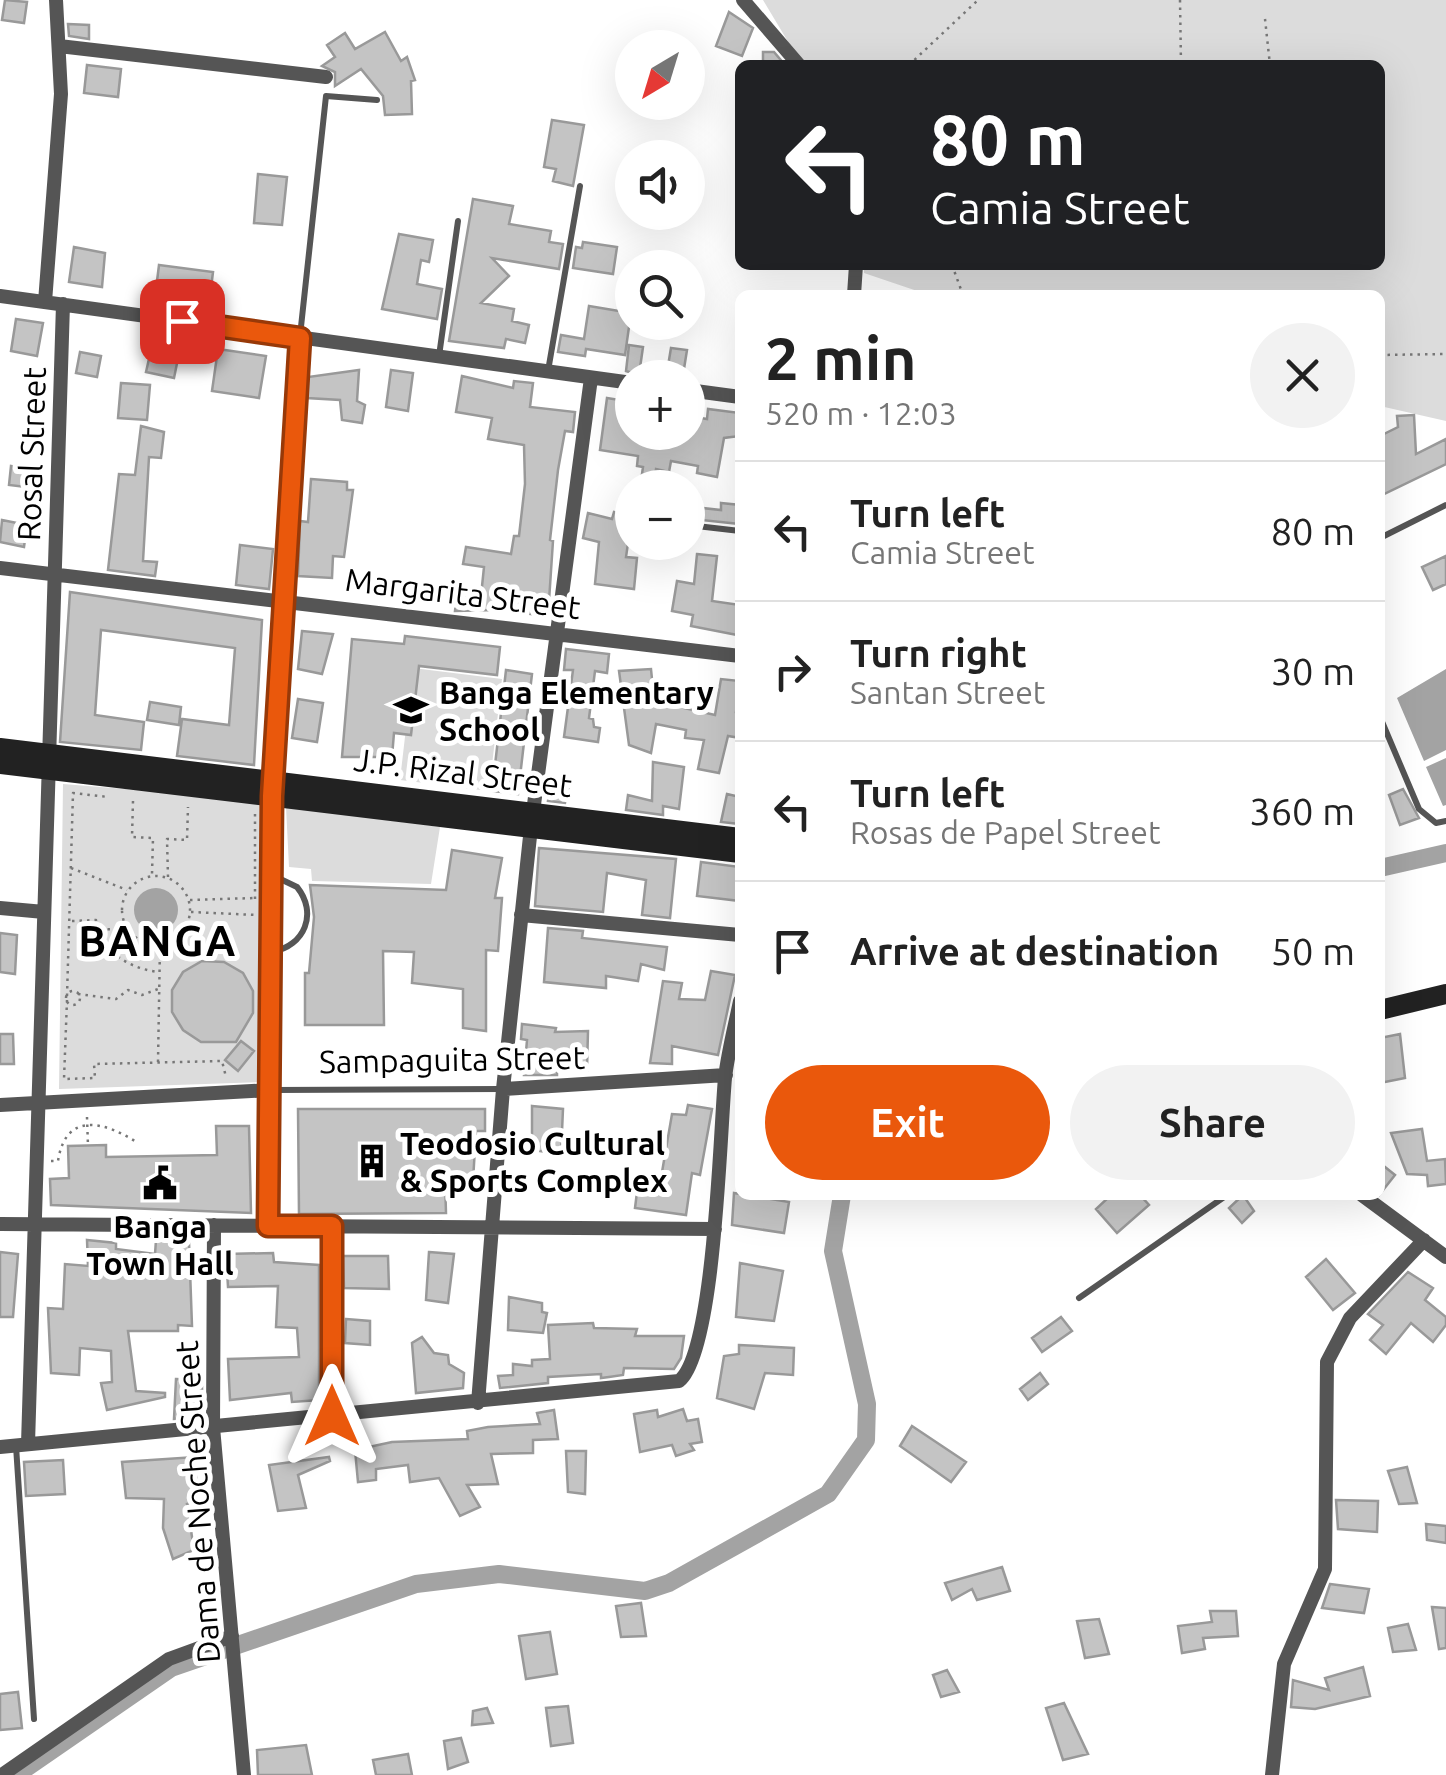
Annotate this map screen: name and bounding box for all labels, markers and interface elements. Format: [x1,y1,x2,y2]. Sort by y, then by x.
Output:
north arrow [615,30,705,120]
map controls [615,30,705,560]
icon: left [765,100,895,230]
text: 80 m [930,100,1086,178]
button: sound [615,140,705,230]
text: Camia Street [930,182,1190,233]
button: search [615,250,705,340]
pin [140,279,225,364]
icon: arrive [155,294,210,349]
button: close [1250,323,1355,428]
text: 2 min [765,324,917,391]
button: + [615,360,705,450]
street label: Rosal Street [10,366,52,542]
text: 520 m · 12:03 [765,395,957,431]
button: − [615,470,705,560]
text: Turn left [850,492,1005,534]
icon: left [765,504,820,559]
text: 80 m [1271,510,1355,552]
text: Camia Street [850,534,1035,570]
street label: Margarita Street [343,561,583,625]
text: Turn right [850,632,1027,674]
icon: right [765,644,820,699]
text: 30 m [1271,650,1355,692]
place label: Banga Elementary School [439,674,714,747]
text: Santan Street [850,674,1045,710]
school or university icon: Banga Elementary School [392,691,430,729]
street label: J.P. Rizal Street [352,741,574,803]
text: Turn left [850,772,1005,814]
icon: left [765,784,820,839]
text: 360 m [1249,790,1355,832]
text: Rosas de Papel Street [850,814,1161,850]
district label: BANGA [78,917,238,964]
icon: arrive [765,924,820,979]
text: Arrive at destination [850,930,1219,972]
text: 50 m [1271,930,1355,972]
street label: Sampaguita Street [319,1039,586,1079]
button: Exit [765,1065,1050,1180]
button: Share [1070,1065,1355,1180]
place label: Teodosio Cultural & Sports Complex [400,1125,668,1198]
building icon: Teodosio Cultural & Sports Complex [353,1142,391,1180]
public building icon: Banga Town Hall [141,1164,179,1202]
place label: Banga Town Hall [86,1208,234,1281]
street label: Dama de Noche Street [168,1339,226,1664]
position arrow [280,1364,384,1468]

